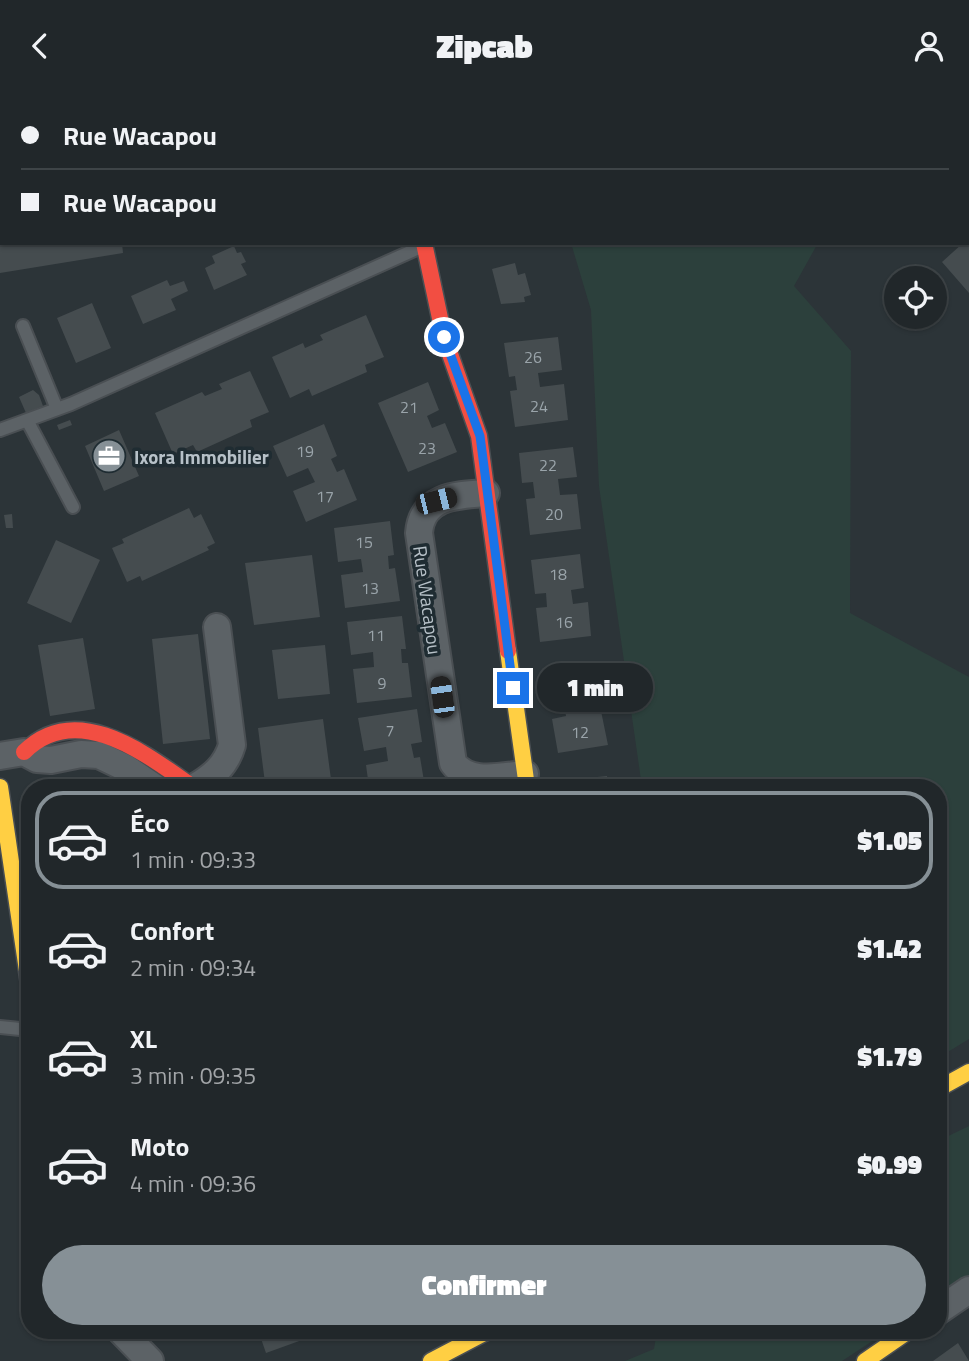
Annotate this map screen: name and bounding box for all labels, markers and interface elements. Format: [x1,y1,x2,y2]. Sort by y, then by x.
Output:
text: Zipcab [436,22,533,70]
icon: back [21,27,59,65]
icon: person [910,27,948,65]
text: Rue Wacapou [63,116,217,155]
text: Rue Wacapou [63,183,217,222]
map controls [884,266,947,329]
button: locate [884,266,947,329]
route start [428,321,460,353]
house number: 26 [524,345,542,369]
house number: 24 [530,394,548,418]
house number: 21 [400,395,418,419]
house number: 23 [418,436,436,460]
office icon: Ixora Immobilier [90,437,128,475]
house number: 19 [296,439,314,463]
place label: Ixora Immobilier [134,442,269,471]
house number: 22 [539,453,557,477]
house number: 17 [316,484,334,508]
car [414,486,459,516]
house number: 20 [545,502,563,526]
house number: 15 [355,530,373,554]
street label: Rue Wacapou [406,544,450,656]
house number: 18 [549,562,567,586]
house number: 13 [361,576,379,600]
house number: 16 [555,610,573,634]
house number: 11 [367,623,385,647]
callout: 1 min [538,663,653,713]
text: 1 min [566,670,624,705]
house number: 9 [378,671,387,695]
route end [497,672,529,704]
car [429,675,456,719]
house number: 7 [386,718,394,742]
house number: 12 [571,720,589,744]
text: Éco [130,803,170,842]
icon: car [46,809,109,872]
text: $1.05 [857,821,922,860]
text: 1 min · 09:33 [130,842,256,877]
text: Confort [130,911,214,950]
icon: car [46,917,109,980]
text: $1.42 [857,929,922,968]
text: 2 min · 09:34 [130,950,256,985]
text: XL [130,1019,157,1058]
icon: car [46,1025,109,1088]
text: $1.79 [857,1037,922,1076]
text: 3 min · 09:35 [130,1058,256,1093]
text: Moto [130,1127,189,1166]
icon: car [46,1133,109,1196]
text: $0.99 [857,1145,922,1184]
text: 4 min · 09:36 [130,1166,256,1201]
button: Confirmer [42,1245,926,1325]

